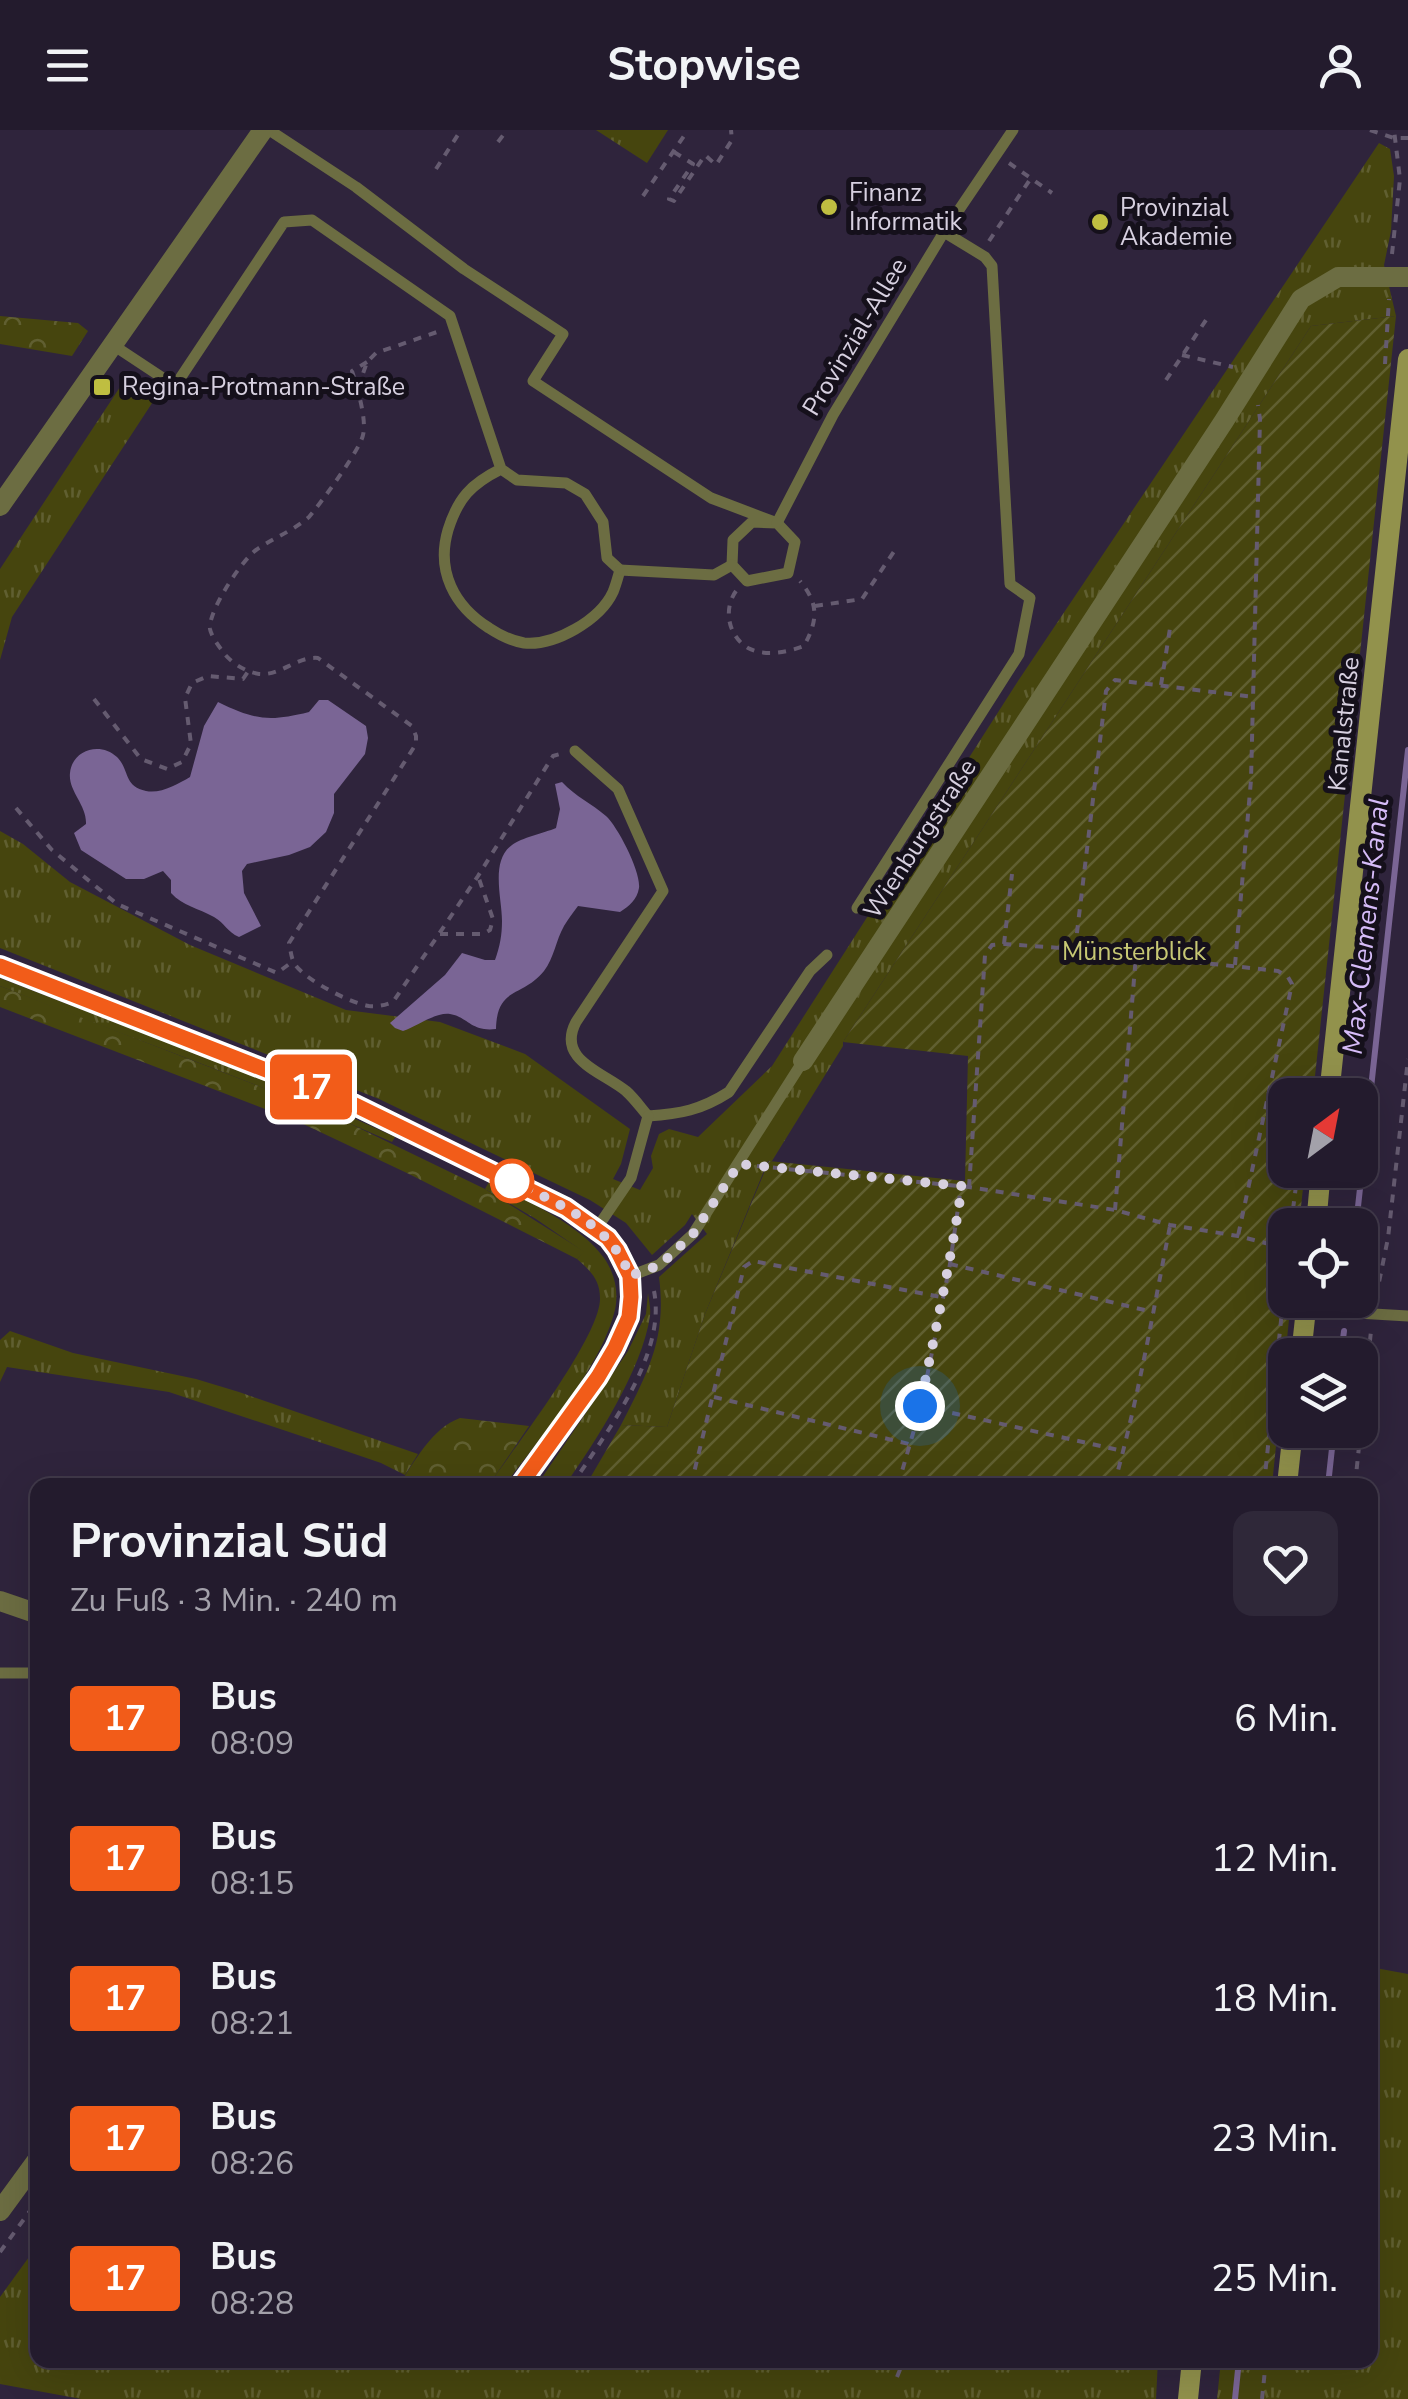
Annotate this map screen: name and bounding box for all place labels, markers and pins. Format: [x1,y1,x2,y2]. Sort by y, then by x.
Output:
place label: Finanz Informatik [849,176,963,239]
place label: Provinzial Akademie [1120,191,1232,254]
marker: Finanz Informatik [818,196,840,218]
marker: Provinzial Akademie [1089,211,1111,233]
place label: Regina-Protmann-Straße [122,370,405,404]
marker: Regina-Protmann-Straße [91,376,113,398]
unlabelled marker [491,1160,533,1202]

